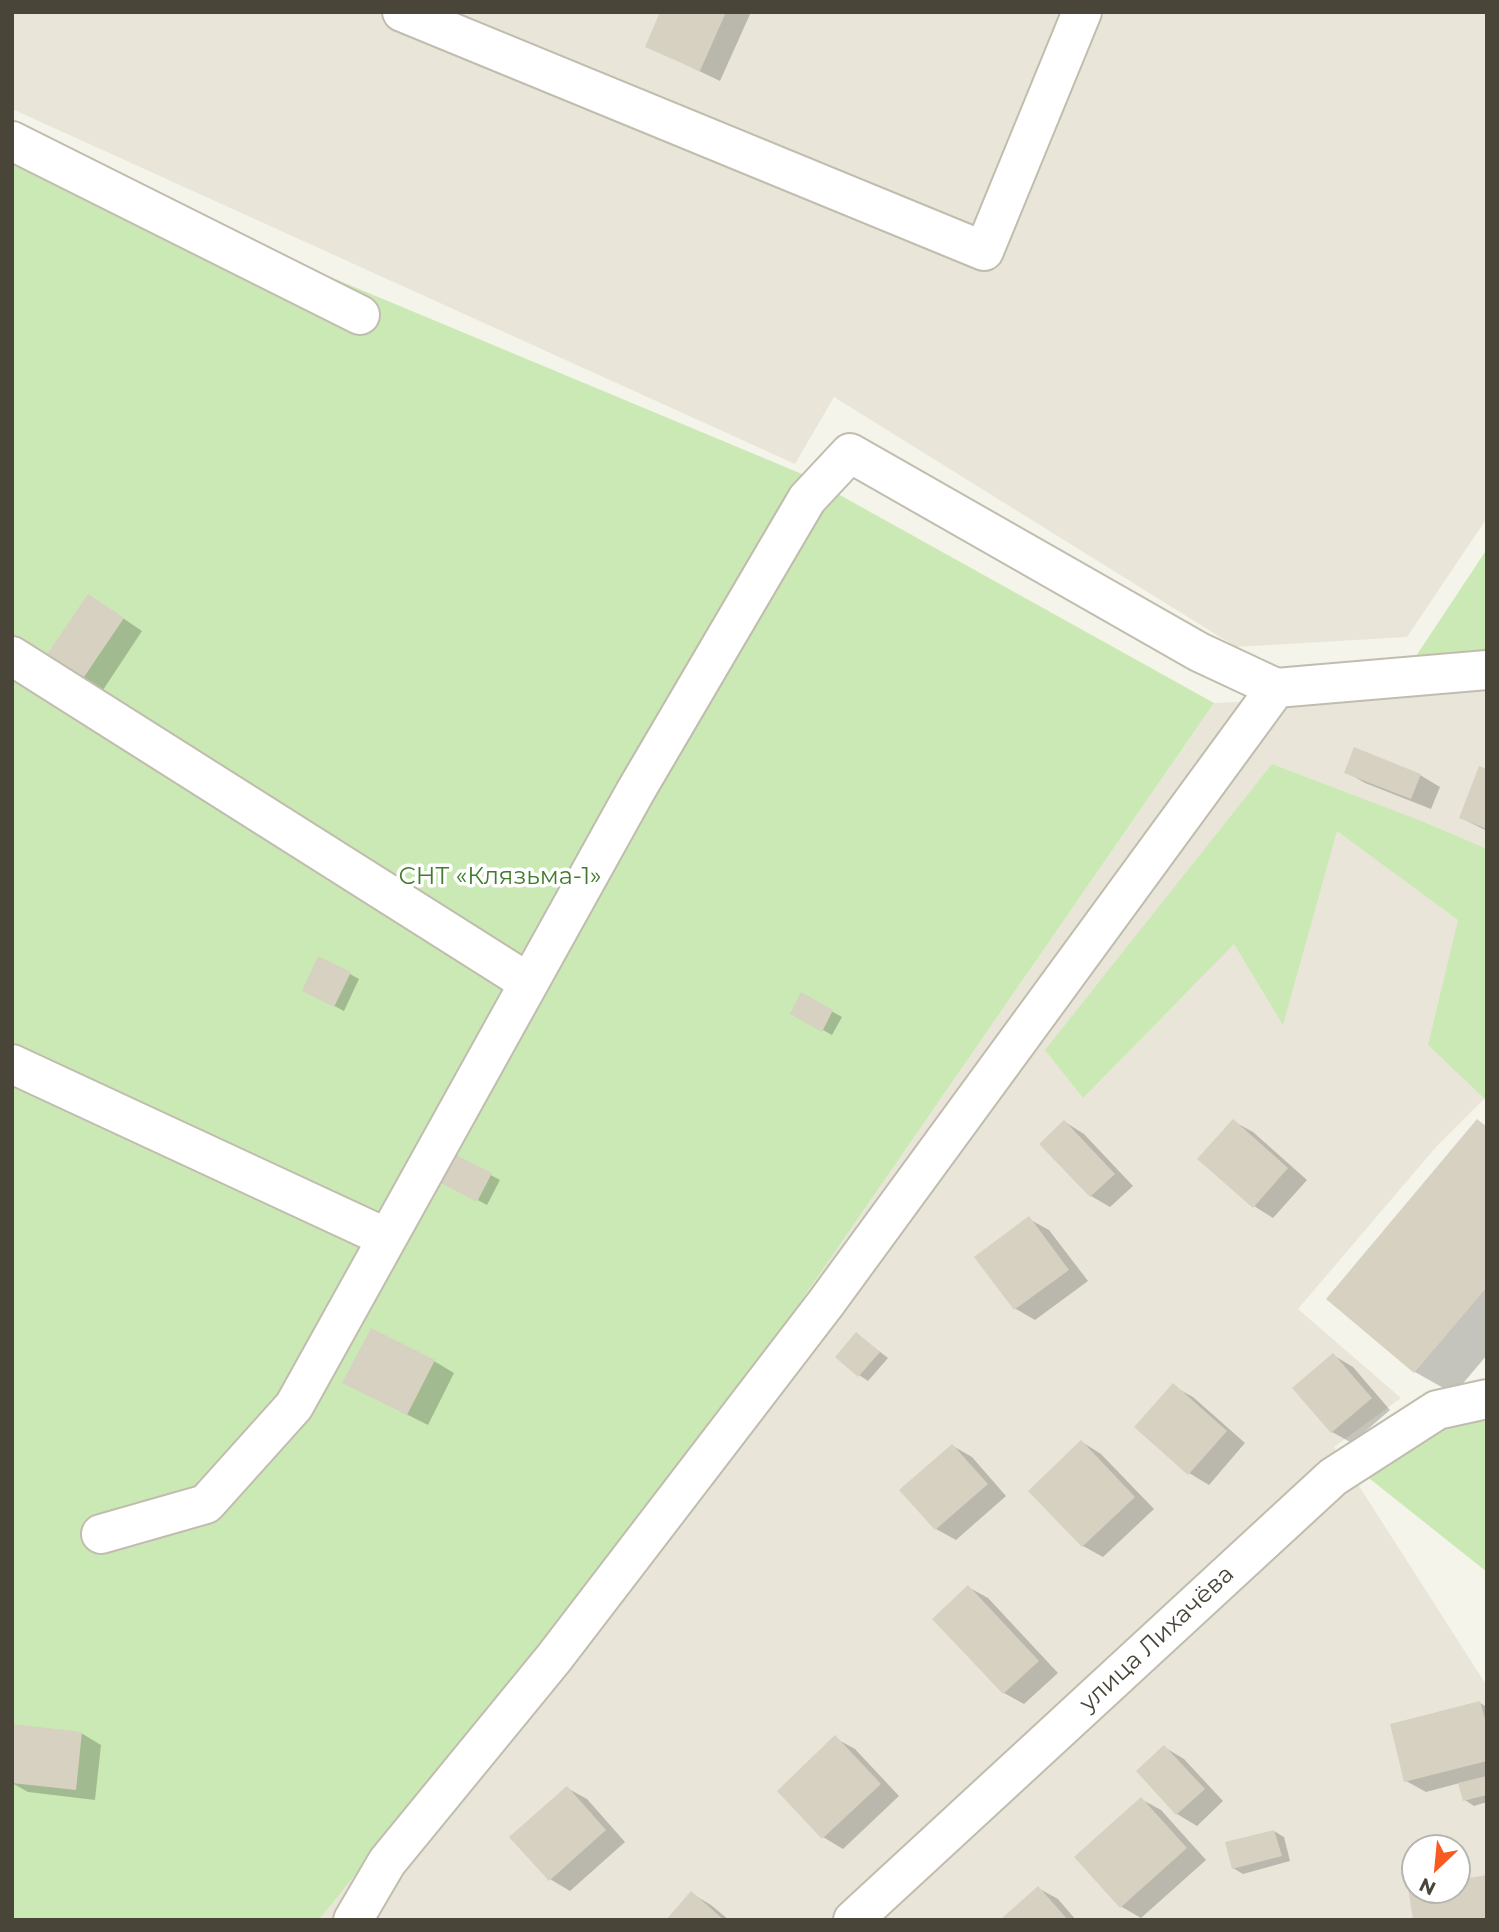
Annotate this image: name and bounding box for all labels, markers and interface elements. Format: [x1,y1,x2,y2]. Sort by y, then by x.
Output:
park label: СНТ «Клязьма-1» [398,863,602,891]
street label: улица Лихачёва [1074,1560,1240,1718]
north arrow [1401,1834,1471,1904]
text: N [1416,1873,1439,1900]

